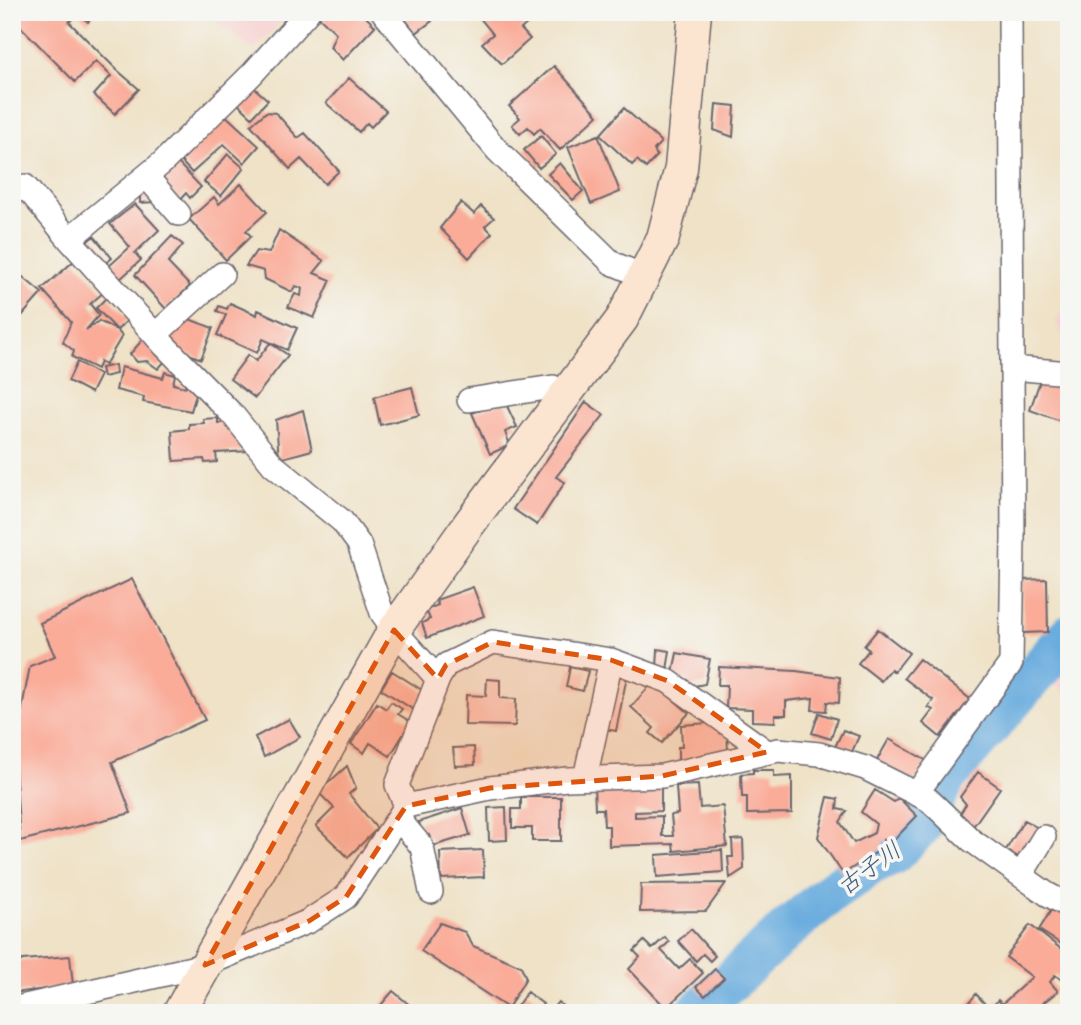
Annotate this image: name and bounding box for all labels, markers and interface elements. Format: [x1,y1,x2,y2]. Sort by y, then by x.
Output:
water label: 古子川 [832,836,910,905]

